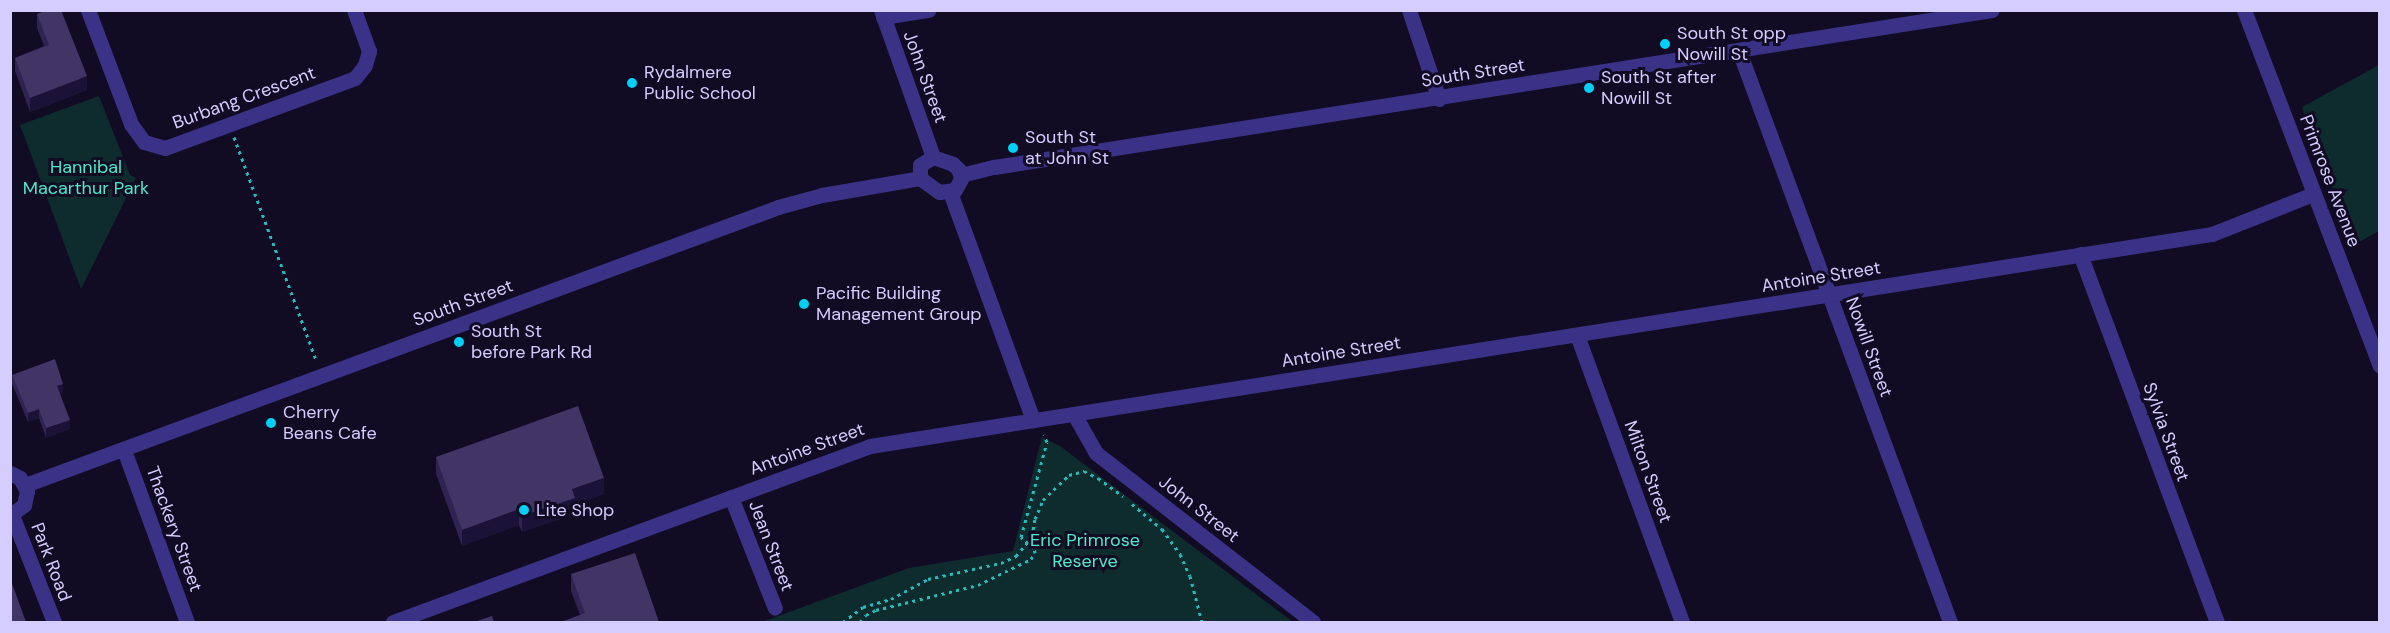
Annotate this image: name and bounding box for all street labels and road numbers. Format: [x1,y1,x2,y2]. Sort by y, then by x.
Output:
street label: John Street [898,28,952,126]
street label: South Street [1420,54,1526,92]
street label: Burbang Crescent [170,62,318,134]
street label: Primrose Avenue [2295,112,2365,250]
street label: Antoine Street [1760,257,1882,297]
street label: South Street [410,275,516,331]
street label: Nowill Street [1841,294,1897,400]
street label: Antoine Street [1280,332,1402,372]
street label: Sylvia Street [2138,380,2194,484]
street label: Antoine Street [747,418,867,480]
street label: Milton Street [1620,418,1676,526]
street label: Thackery Street [141,463,207,595]
street label: John Street [1154,471,1244,547]
street label: Jean Street [744,498,798,594]
street label: Park Road [26,520,76,604]

